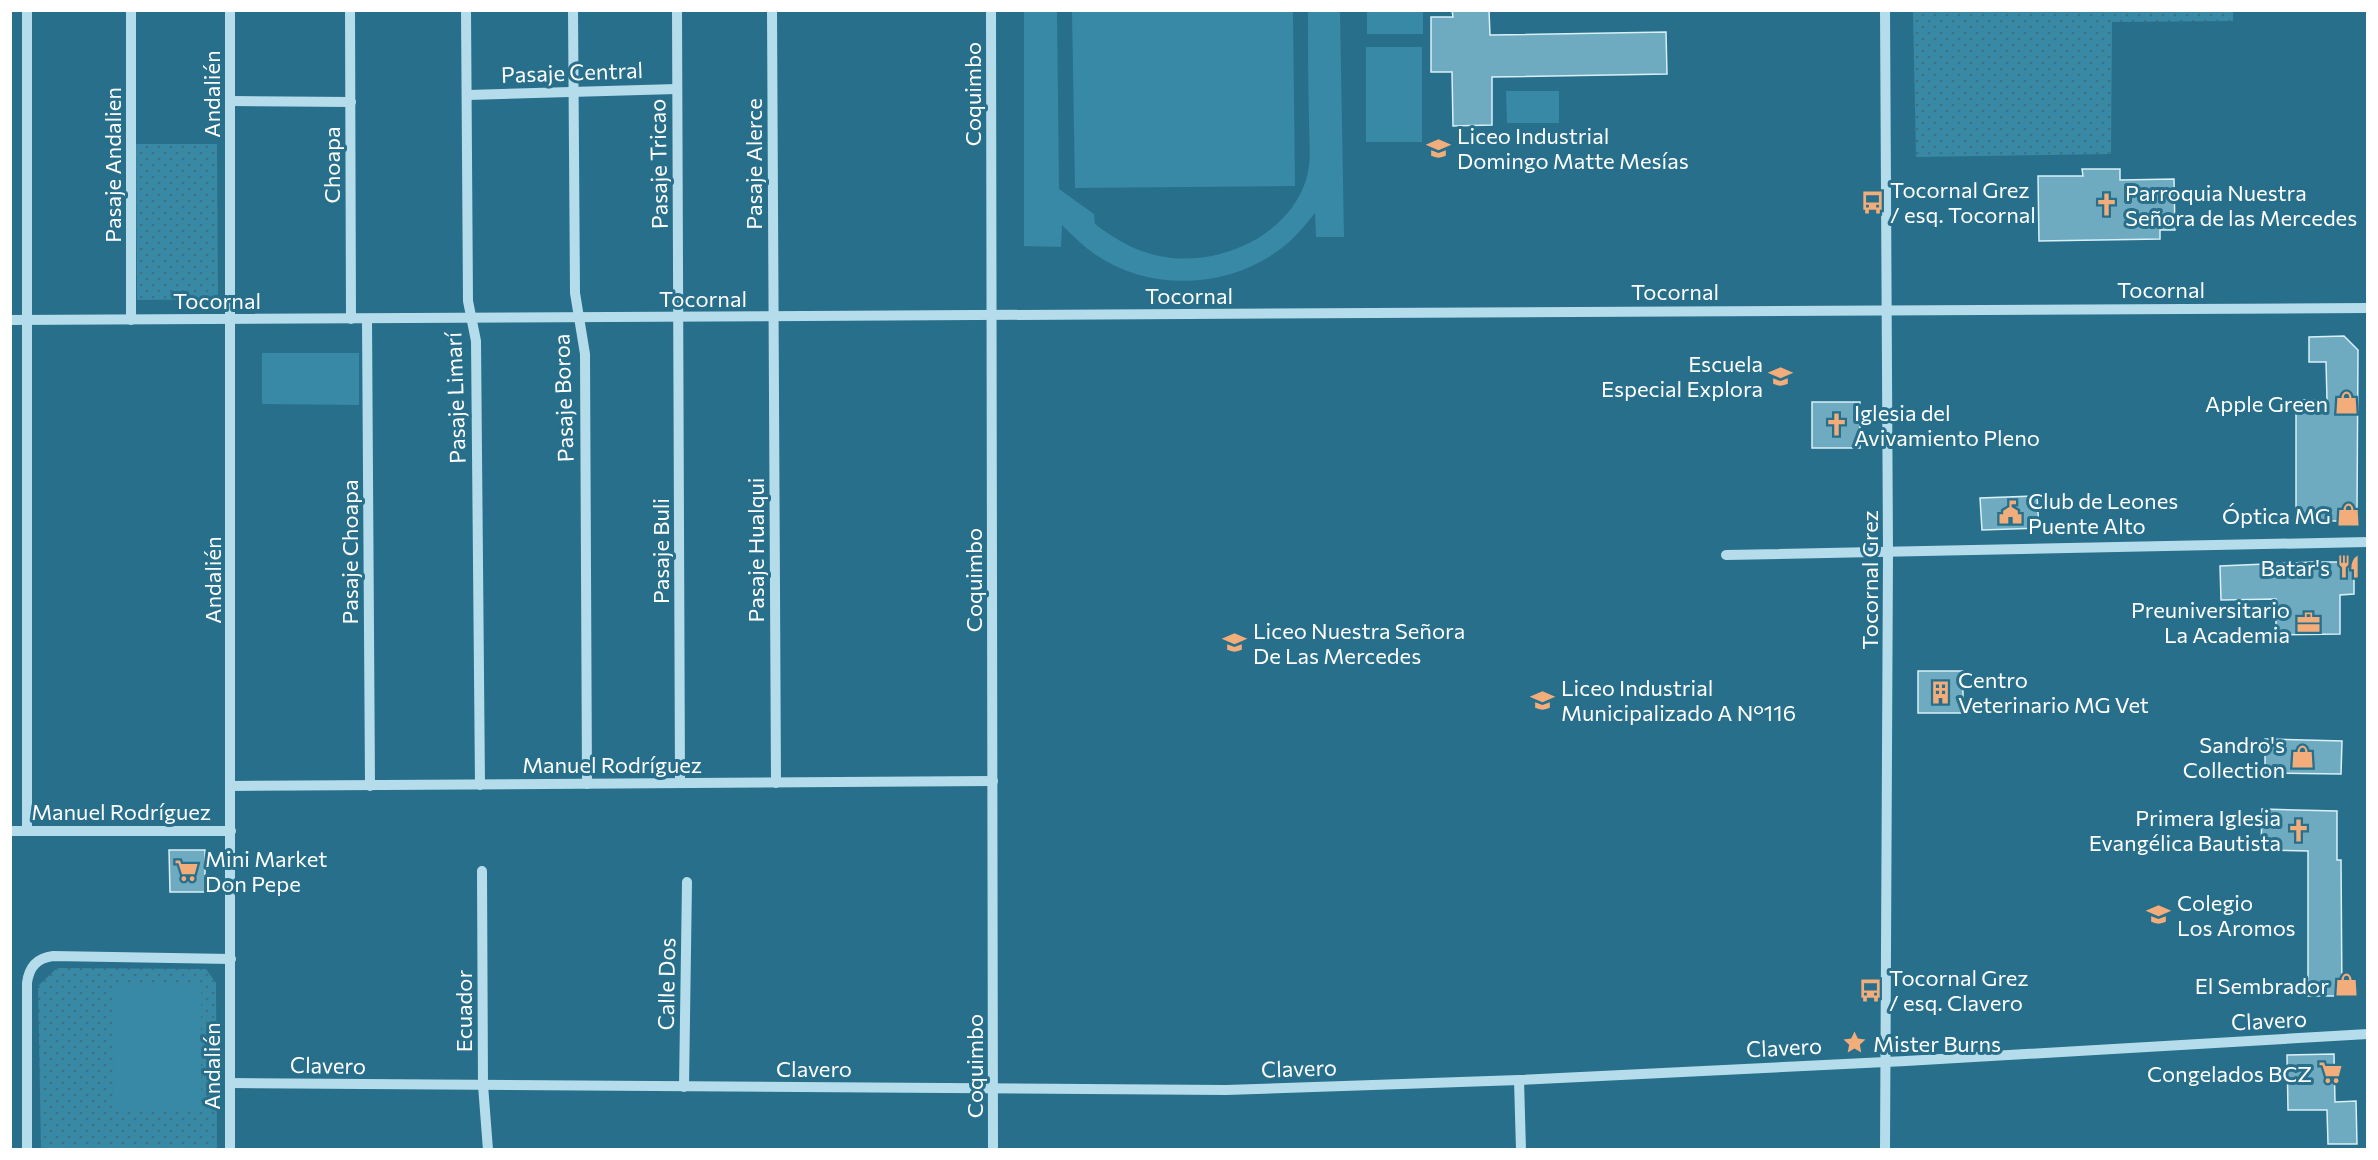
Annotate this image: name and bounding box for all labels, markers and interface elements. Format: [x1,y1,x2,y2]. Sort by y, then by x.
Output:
street label: Coquimbo [959,42,986,146]
street label: Andalién [198,50,225,138]
street label: Pasaje Central [500,56,644,88]
street label: Pasaje Andalien [99,87,126,243]
street label: Pasaje Alerce [740,98,767,230]
street label: Pasaje Tricao [643,99,673,229]
place label: Liceo Industrial Domingo Matte Mesías [1457,122,1689,174]
street label: Choapa [318,127,345,203]
school or university icon: Liceo Industrial Domingo Matte Mesías [1426,135,1452,161]
place label: Tocornal Grez / esq. Tocornal [1890,176,2036,228]
place label: Parroquia Nuestra Señora de las Mercedes [2125,179,2357,231]
bus stop icon: Tocornal Grez / esq. Tocornal [1859,189,1885,215]
church icon: Parroquia Nuestra Señora de las Mercedes [2094,192,2120,218]
street label: Tocornal [2117,276,2205,303]
street label: Tocornal [1631,278,1719,305]
street label: Tocornal [1145,282,1233,309]
street label: Tocornal [659,285,747,312]
street label: Tocornal [173,287,261,314]
street label: Pasaje Limarí [439,330,471,464]
street label: Pasaje Boroa [547,333,579,463]
place label: Escuela Especial Explora [1601,350,1763,402]
school or university icon: Escuela Especial Explora [1768,363,1794,389]
place label: Apple Green [2205,390,2328,417]
shop icon: Apple Green [2333,390,2359,416]
place label: Iglesia del Avivamiento Pleno [1854,399,2040,451]
church icon: Iglesia del Avivamiento Pleno [1823,412,1849,438]
street label: Pasaje Hualqui [742,478,769,622]
street label: Pasaje Choapa [336,479,363,625]
place label: Club de Leones Puente Alto [2028,487,2178,539]
street label: Pasaje Buli [647,498,674,604]
public building icon: Club de Leones Puente Alto [1997,500,2023,526]
place label: Óptica MG [2222,502,2331,529]
shop icon: Óptica MG [2336,502,2362,528]
street label: Tocornal Grez [1856,510,1883,650]
street label: Coquimbo [960,528,987,632]
street label: Andalién [199,536,226,624]
place label: Batar's [2261,554,2330,581]
restaurant icon: Batar's [2335,554,2361,580]
place label: Preuniversitario La Academia [2131,596,2290,648]
office icon: Preuniversitario La Academia [2295,609,2321,635]
place label: Liceo Nuestra Señora De Las Mercedes [1253,617,1465,669]
school or university icon: Liceo Nuestra Señora De Las Mercedes [1222,630,1248,656]
place label: Centro Veterinario MG Vet [1958,666,2149,718]
place label: Liceo Industrial Municipalizado A N°116 [1561,674,1796,726]
building icon: Centro Veterinario MG Vet [1927,679,1953,705]
school or university icon: Liceo Industrial Municipalizado A N°116 [1530,687,1556,713]
place label: Sandro's Collection [2183,731,2285,783]
shop icon: Sandro's Collection [2290,744,2316,770]
street label: Manuel Rodríguez [522,751,702,778]
street label: Manuel Rodríguez [31,798,211,825]
place label: Primera Iglesia Evangélica Bautista [2089,804,2281,856]
church icon: Primera Iglesia Evangélica Bautista [2286,817,2312,843]
place label: Mini Market Don Pepe [205,845,327,897]
supermarket icon: Mini Market Don Pepe [174,858,200,884]
place label: Colegio Los Aromos [2177,889,2296,941]
school or university icon: Colegio Los Aromos [2146,902,2172,928]
street label: Calle Dos [652,937,680,1031]
place label: Tocornal Grez / esq. Clavero [1889,964,2028,1016]
street label: Ecuador [450,970,477,1052]
place label: El Sembrador [2195,972,2329,999]
shop icon: El Sembrador [2334,972,2360,998]
bus stop icon: Tocornal Grez / esq. Clavero [1858,977,1884,1003]
street label: Clavero [2230,1005,2308,1035]
street label: Coquimbo [961,1014,988,1118]
street label: Andalién [198,1022,225,1110]
place icon: Mister Burns [1842,1030,1868,1056]
place label: Mister Burns [1873,1030,2001,1057]
street label: Clavero [1745,1032,1823,1062]
street label: Clavero [290,1051,366,1079]
street label: Clavero [1261,1053,1337,1083]
street label: Clavero [776,1055,852,1082]
place label: Congelados BCZ [2147,1060,2312,1087]
supermarket icon: Congelados BCZ [2317,1060,2343,1086]

